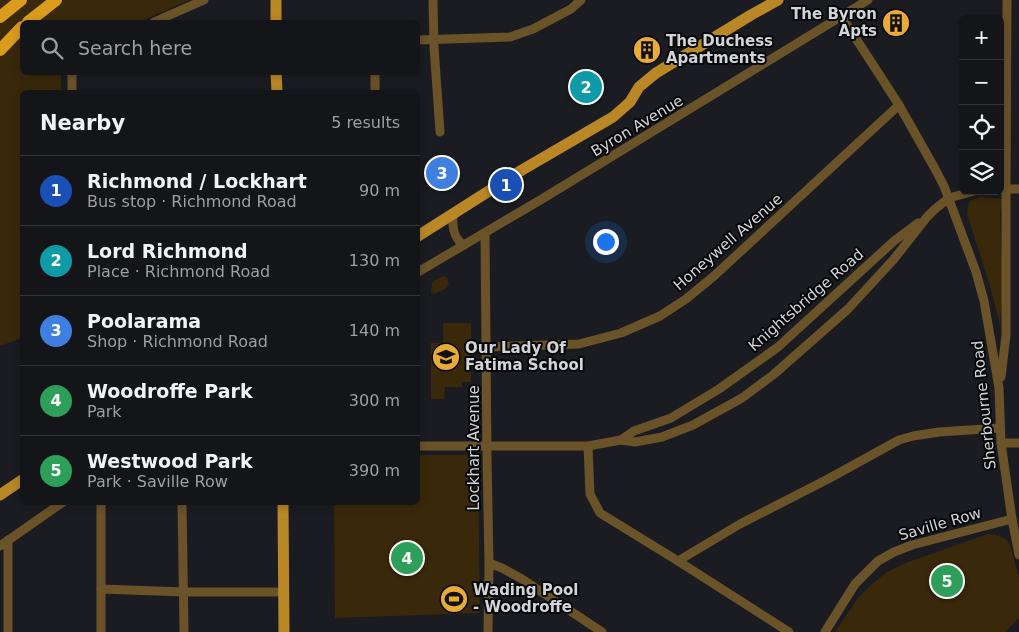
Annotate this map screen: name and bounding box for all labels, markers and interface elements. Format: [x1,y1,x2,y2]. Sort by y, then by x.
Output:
place label: The Byron Apts [791,5,877,40]
building icon: The Byron Apts [881,8,911,38]
map controls [959,15,1004,195]
button: + [959,15,1004,60]
search box [20,20,420,75]
place label: The Duchess Apartments [666,32,773,67]
icon: search [38,34,66,62]
building icon: The Duchess Apartments [632,35,662,65]
text: Search here [78,37,192,59]
button: − [959,60,1004,105]
pin: 2 [570,68,602,106]
street label: Byron Avenue [588,91,686,161]
button: locate [959,105,1004,150]
text: Nearby [40,111,125,135]
text: 5 results [331,113,400,132]
button: layers [959,150,1004,195]
pin: 3 [426,154,458,192]
pin: 1 [490,166,522,204]
text: Richmond / Lockhart [87,170,307,192]
text: 1 [50,181,62,200]
text: 90 m [359,181,400,200]
street label: Honeywell Avenue [670,190,786,294]
text: Bus stop · Richmond Road [87,192,297,211]
your location [593,229,619,255]
text: Lord Richmond [87,240,248,262]
street label: Knightsbridge Road [745,245,867,355]
text: 2 [50,251,62,270]
text: 130 m [349,251,400,270]
text: Place · Richmond Road [87,262,270,281]
text: Poolarama [87,310,201,332]
text: 3 [50,321,62,340]
text: 140 m [349,321,400,340]
text: Shop · Richmond Road [87,332,268,351]
place label: Our Lady Of Fatima School [465,339,584,374]
street label: Sherbourne Road [968,340,1000,470]
school or university icon: Our Lady Of Fatima School [431,342,461,372]
text: Woodroffe Park [87,380,253,402]
street label: Lockhart Avenue [465,385,483,511]
text: 4 [50,391,62,410]
text: 300 m [349,391,400,410]
text: Park [87,402,122,421]
text: Westwood Park [87,450,253,472]
text: 5 [50,461,62,480]
text: 390 m [349,461,400,480]
text: Park · Saville Row [87,472,228,491]
street label: Saville Row [897,504,983,544]
pin: 4 [391,539,423,577]
pin: 5 [931,562,963,600]
place label: Wading Pool - Woodroffe [473,581,578,616]
sports icon: Wading Pool - Woodroffe [439,584,469,614]

